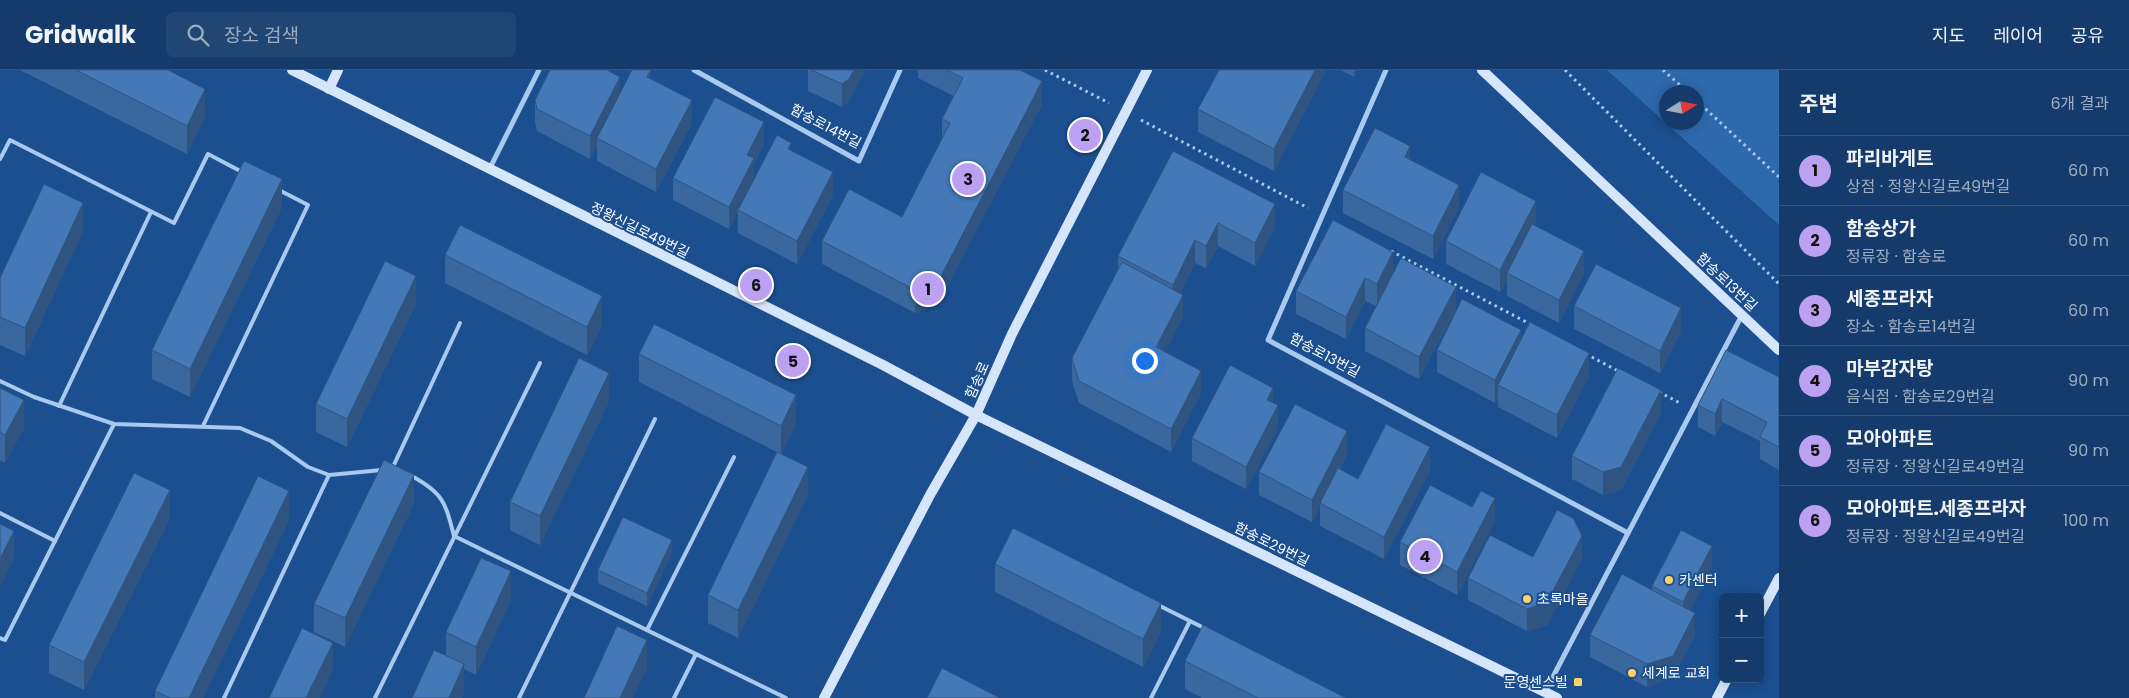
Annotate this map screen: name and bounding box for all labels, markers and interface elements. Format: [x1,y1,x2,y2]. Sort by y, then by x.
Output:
search box [166,12,516,57]
text: Gridwalk [25,18,136,51]
icon: search [184,21,212,49]
text: 장소 검색 [224,22,299,49]
text: 지도 [1932,23,1965,48]
text: 레이어 [1993,23,2043,48]
text: 공유 [2071,23,2104,48]
north arrow [1659,85,1704,130]
text: 주변 [1799,89,1838,118]
text: 6개 결과 [2050,92,2109,115]
street label: 함송로14번길 [787,99,865,153]
pin: 2 [1069,116,1101,154]
text: 파리바게트 [1846,145,1933,172]
text: 1 [1812,159,1818,182]
text: 60 m [2068,159,2109,182]
pin: 3 [952,160,984,198]
text: 상점 · 정왕신길로49번길 [1846,175,2011,198]
street label: 정왕신길로49번길 [587,197,693,263]
text: 함송상가 [1846,215,1916,242]
text: 2 [1810,229,1820,252]
text: 60 m [2068,229,2109,252]
text: 정류장 · 함송로 [1846,245,1946,268]
street label: 함송로13번길 [1692,248,1762,316]
pin: 6 [740,266,772,304]
pin: 1 [912,270,944,308]
text: 세종프라자 [1846,285,1933,312]
text: 3 [1810,299,1820,322]
text: 60 m [2068,299,2109,322]
text: 장소 · 함송로14번길 [1846,315,1976,338]
street label: 함송로13번길 [1286,328,1364,382]
pin: 5 [777,342,809,380]
your location [1132,348,1158,374]
text: 마부감자탕 [1846,355,1933,382]
street label: 함송로 [960,358,994,402]
text: 4 [1810,369,1820,392]
text: 90 m [2068,369,2109,392]
text: 음식점 · 함송로29번길 [1846,385,1995,408]
text: 모아아파트 [1846,425,1933,452]
text: 5 [1810,439,1820,462]
text: 90 m [2068,439,2109,462]
text: 정류장 · 정왕신길로49번길 [1846,455,2025,478]
text: 모아아파트.세종프라자 [1846,495,2026,522]
text: 6 [1810,509,1820,532]
text: 100 m [2063,509,2109,532]
street label: 함송로29번길 [1231,517,1313,571]
text: 정류장 · 정왕신길로49번길 [1846,525,2025,548]
pin: 4 [1409,537,1441,575]
place label: 카센터 [1679,570,1718,590]
marker: 카센터 [1663,574,1675,586]
place label: 초록마을 [1537,589,1589,609]
marker: 초록마을 [1521,593,1533,605]
map controls [1719,593,1764,683]
button: + [1719,593,1764,638]
button: − [1719,638,1764,683]
place label: 세계로 교회 [1642,663,1710,683]
marker: 세계로 교회 [1626,667,1638,679]
place label: 문영센스빌 [1504,672,1568,692]
marker: 문영센스빌 [1572,676,1584,688]

